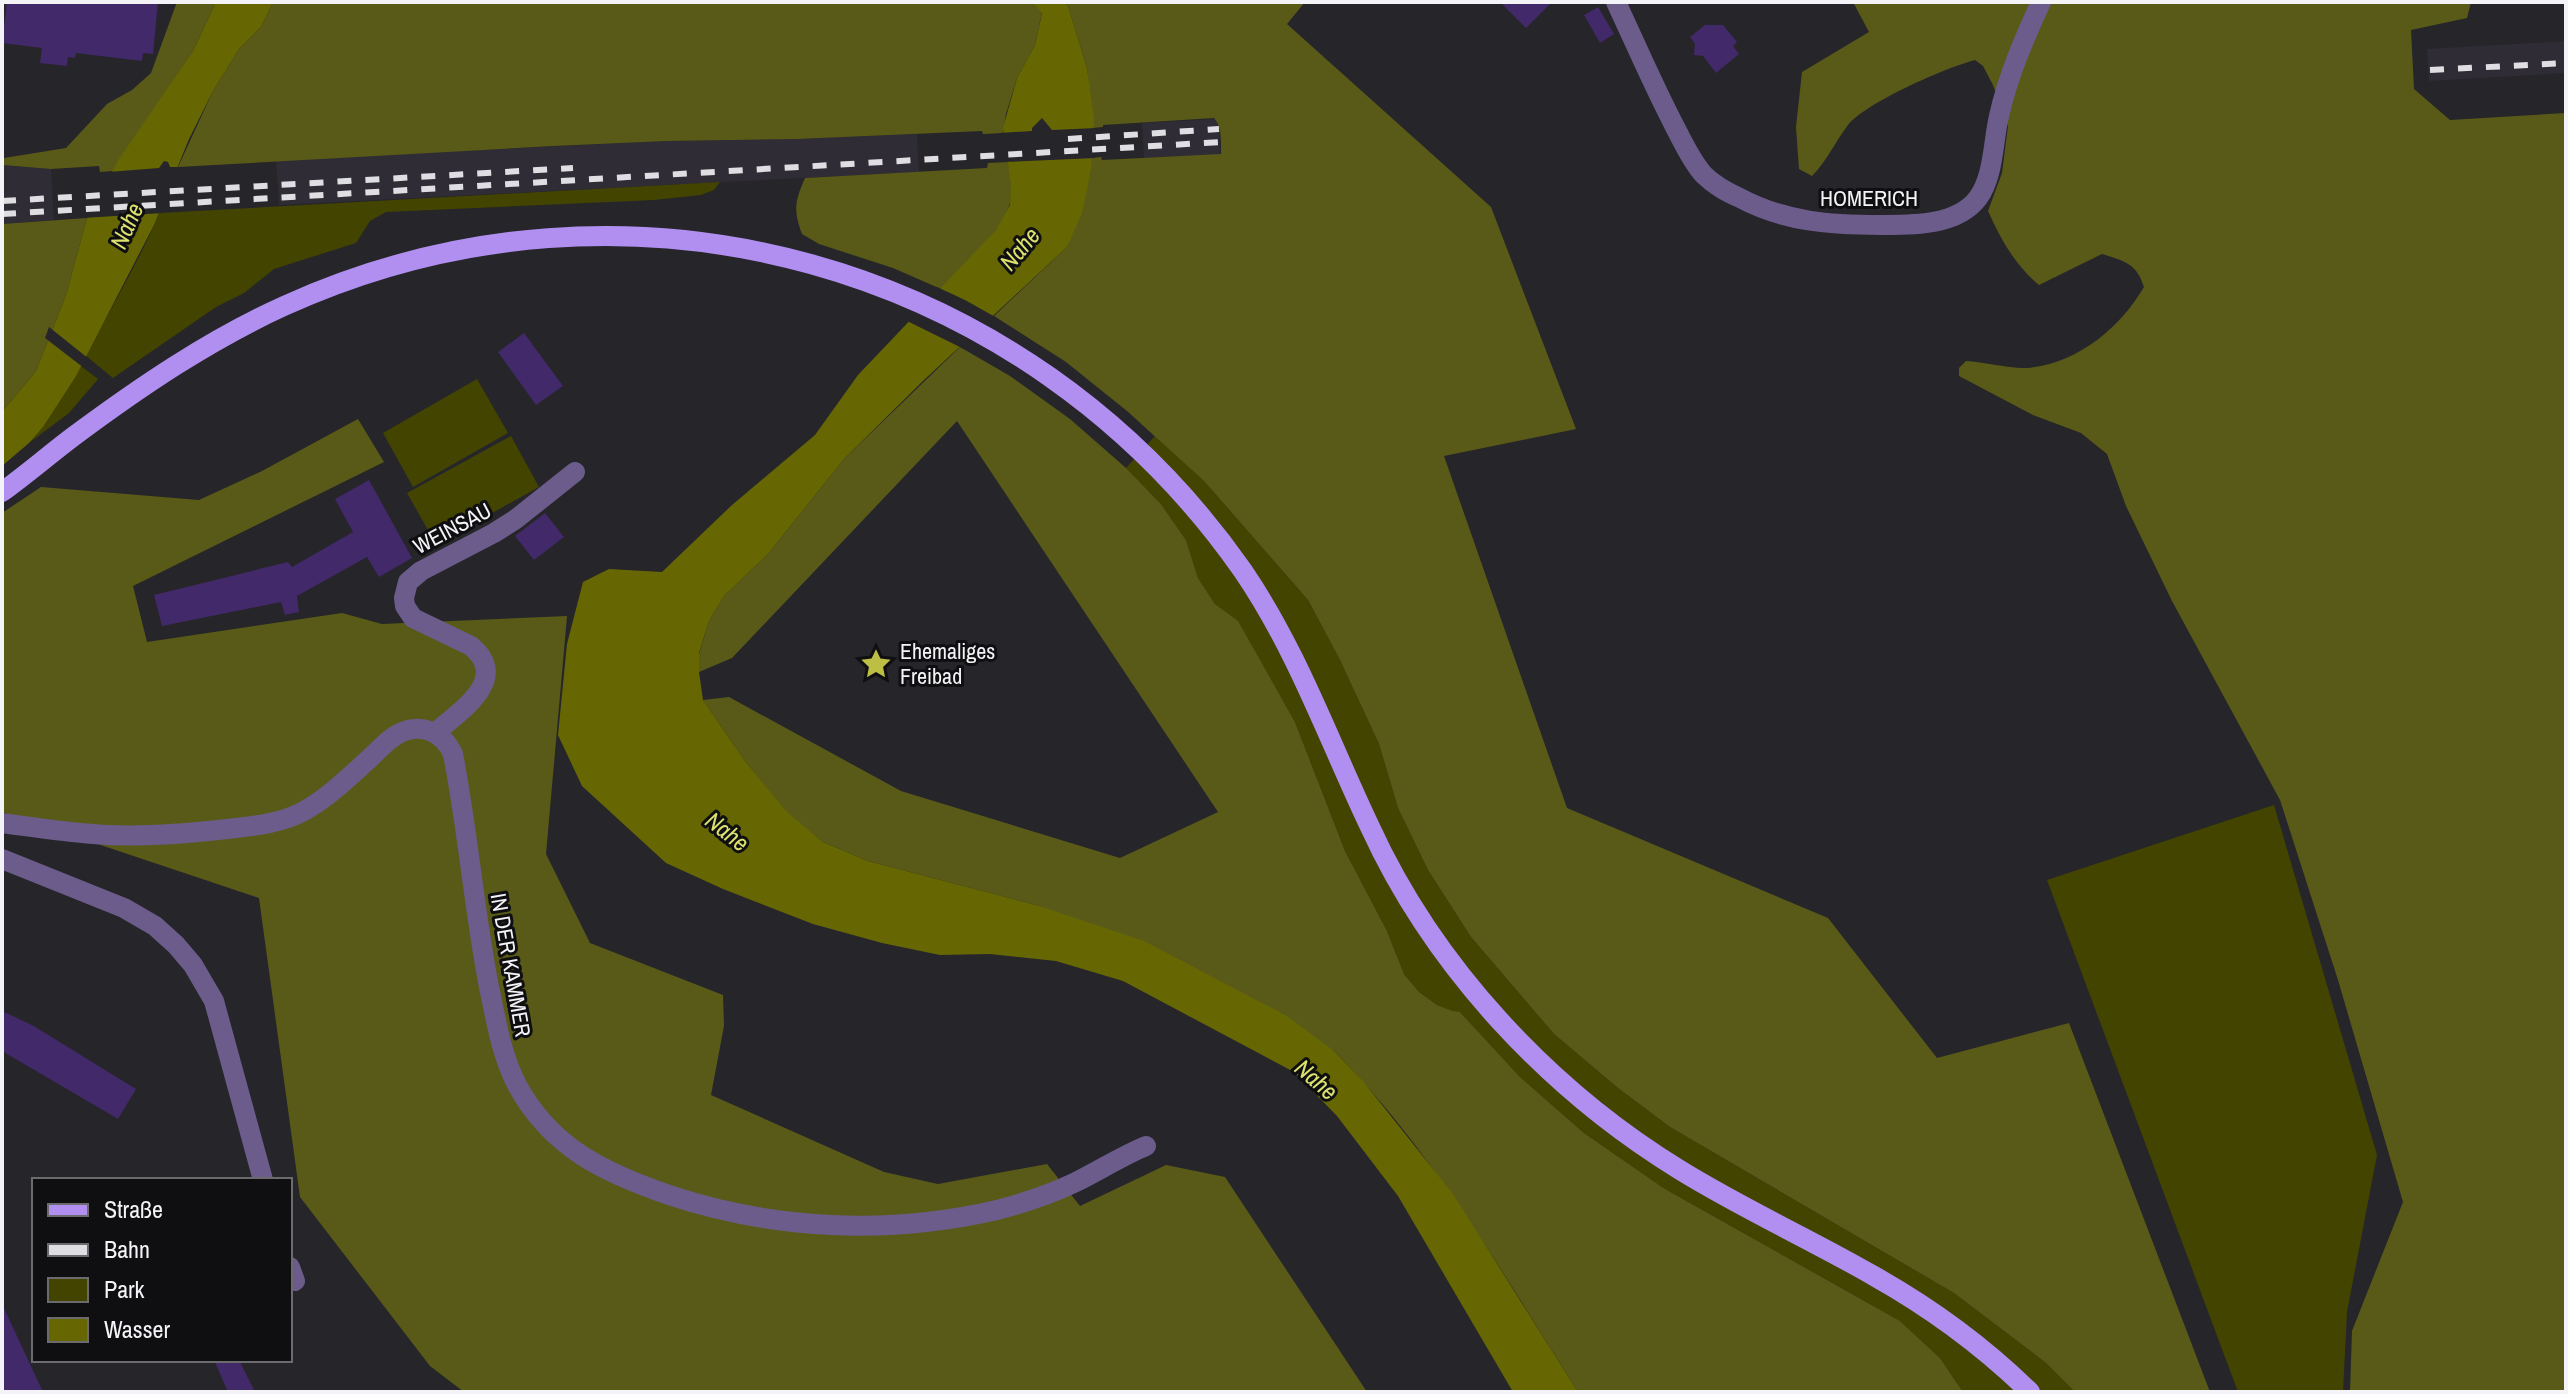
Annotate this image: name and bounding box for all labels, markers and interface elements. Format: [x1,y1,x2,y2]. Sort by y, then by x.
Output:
street label: HOMERICH [1820,183,1918,213]
water label: Nahe [102,198,150,254]
water label: Nahe [992,220,1047,277]
street label: WEINSAU [408,495,496,561]
place label: Ehemaliges Freibad [900,636,995,691]
place icon: Ehemaliges Freibad [859,647,893,681]
water label: Nahe [699,804,756,858]
street label: IN DER KAMMER [484,891,538,1039]
water label: Nahe [1288,1052,1345,1107]
legend [32,1178,292,1362]
text: Straße [104,1193,163,1225]
text: Bahn [104,1233,150,1265]
text: Park [104,1273,145,1305]
text: Wasser [104,1313,170,1345]

